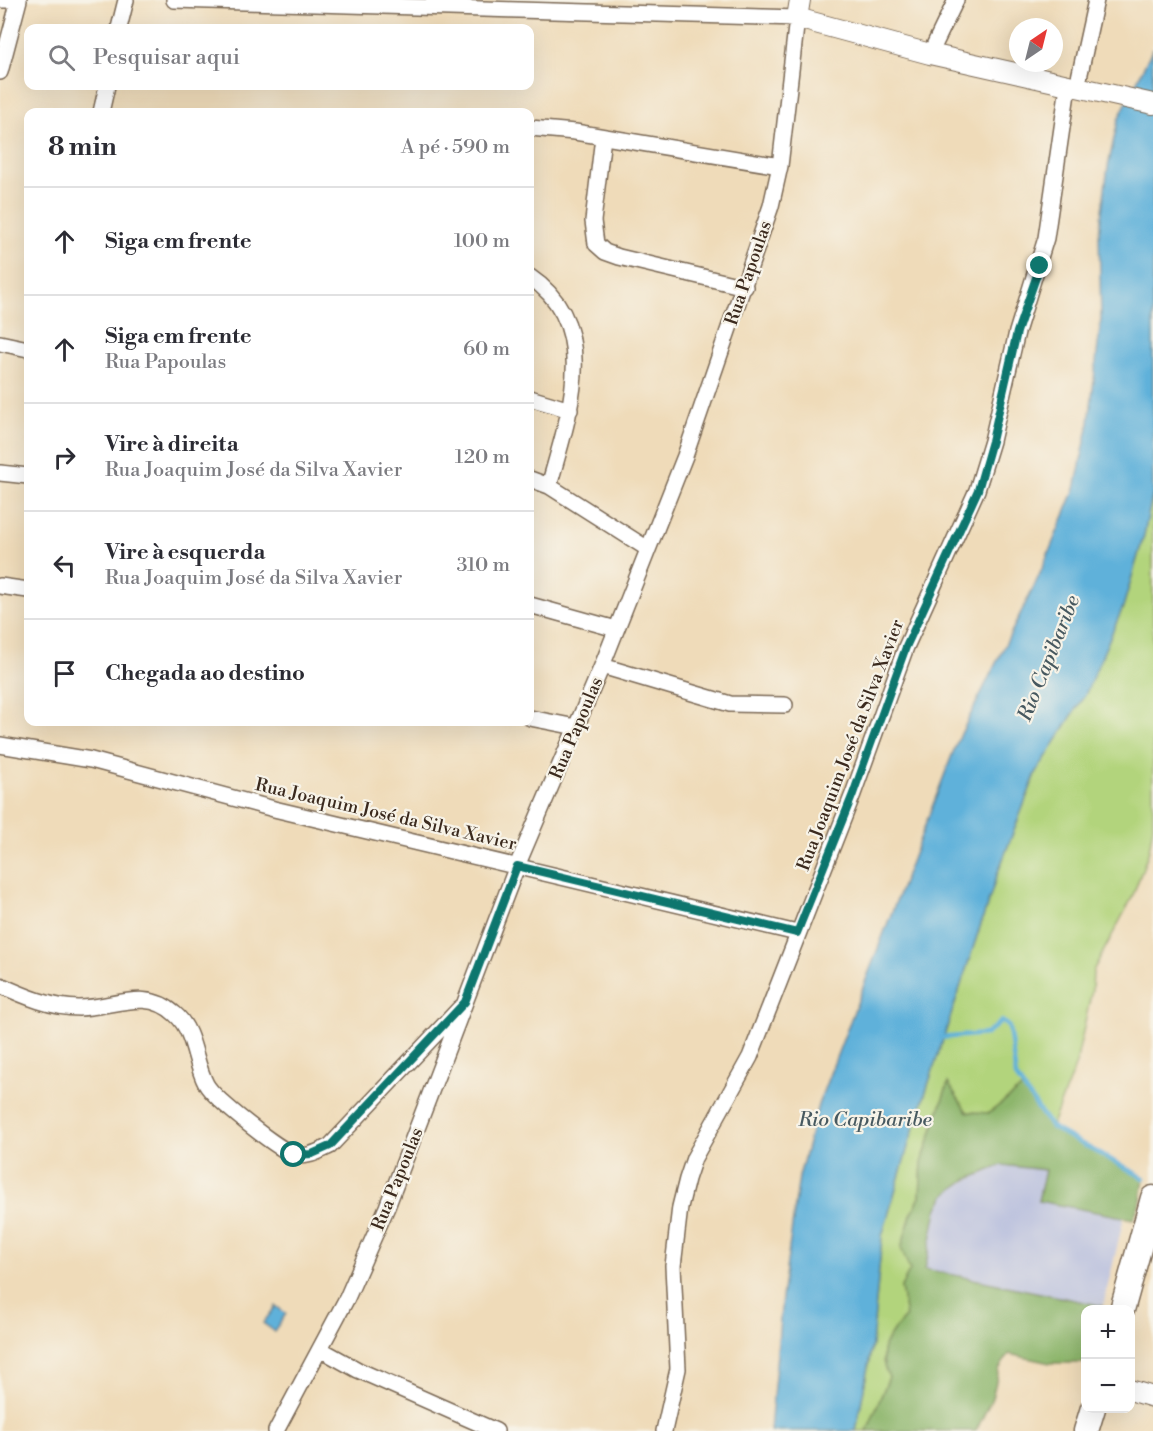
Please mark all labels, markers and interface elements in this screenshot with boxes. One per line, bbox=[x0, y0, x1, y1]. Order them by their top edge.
north arrow bbox=[1009, 18, 1063, 72]
search box bbox=[24, 24, 534, 90]
icon: search bbox=[45, 41, 78, 74]
text: Pesquisar aqui bbox=[93, 44, 240, 71]
text: 8 min bbox=[48, 131, 117, 163]
text: A pé · 590 m bbox=[401, 135, 510, 160]
street label: Rua Papoulas bbox=[720, 218, 777, 328]
icon: ahead bbox=[48, 225, 81, 258]
text: Siga em frente bbox=[105, 228, 252, 255]
text: 100 m bbox=[454, 229, 510, 254]
route end bbox=[1026, 252, 1052, 278]
text: Siga em frente bbox=[105, 323, 252, 350]
icon: ahead bbox=[48, 333, 81, 366]
text: 60 m bbox=[463, 337, 510, 362]
text: Rua Papoulas bbox=[105, 350, 226, 375]
text: Vire à direita bbox=[105, 431, 239, 458]
icon: right bbox=[48, 441, 81, 474]
text: 120 m bbox=[455, 445, 510, 470]
text: Rua Joaquim José da Silva Xavier bbox=[105, 458, 402, 483]
text: Vire à esquerda bbox=[105, 539, 265, 566]
icon: left bbox=[48, 549, 81, 582]
text: 310 m bbox=[457, 553, 510, 578]
text: Rua Joaquim José da Silva Xavier bbox=[105, 566, 402, 591]
water label: Rio Capibaribe bbox=[1012, 591, 1086, 726]
street label: Rua Joaquim José da Silva Xavier bbox=[792, 616, 909, 874]
icon: arrive bbox=[48, 657, 81, 690]
text: Chegada ao destino bbox=[105, 660, 305, 687]
street label: Rua Papoulas bbox=[545, 673, 608, 783]
street label: Rua Joaquim José da Silva Xavier bbox=[253, 773, 519, 856]
water label: Rio Capibaribe bbox=[797, 1108, 932, 1133]
street label: Rua Papoulas bbox=[366, 1124, 429, 1234]
route start bbox=[280, 1141, 306, 1167]
map controls bbox=[1081, 1305, 1135, 1413]
button: + bbox=[1081, 1305, 1135, 1359]
button: − bbox=[1081, 1359, 1135, 1413]

